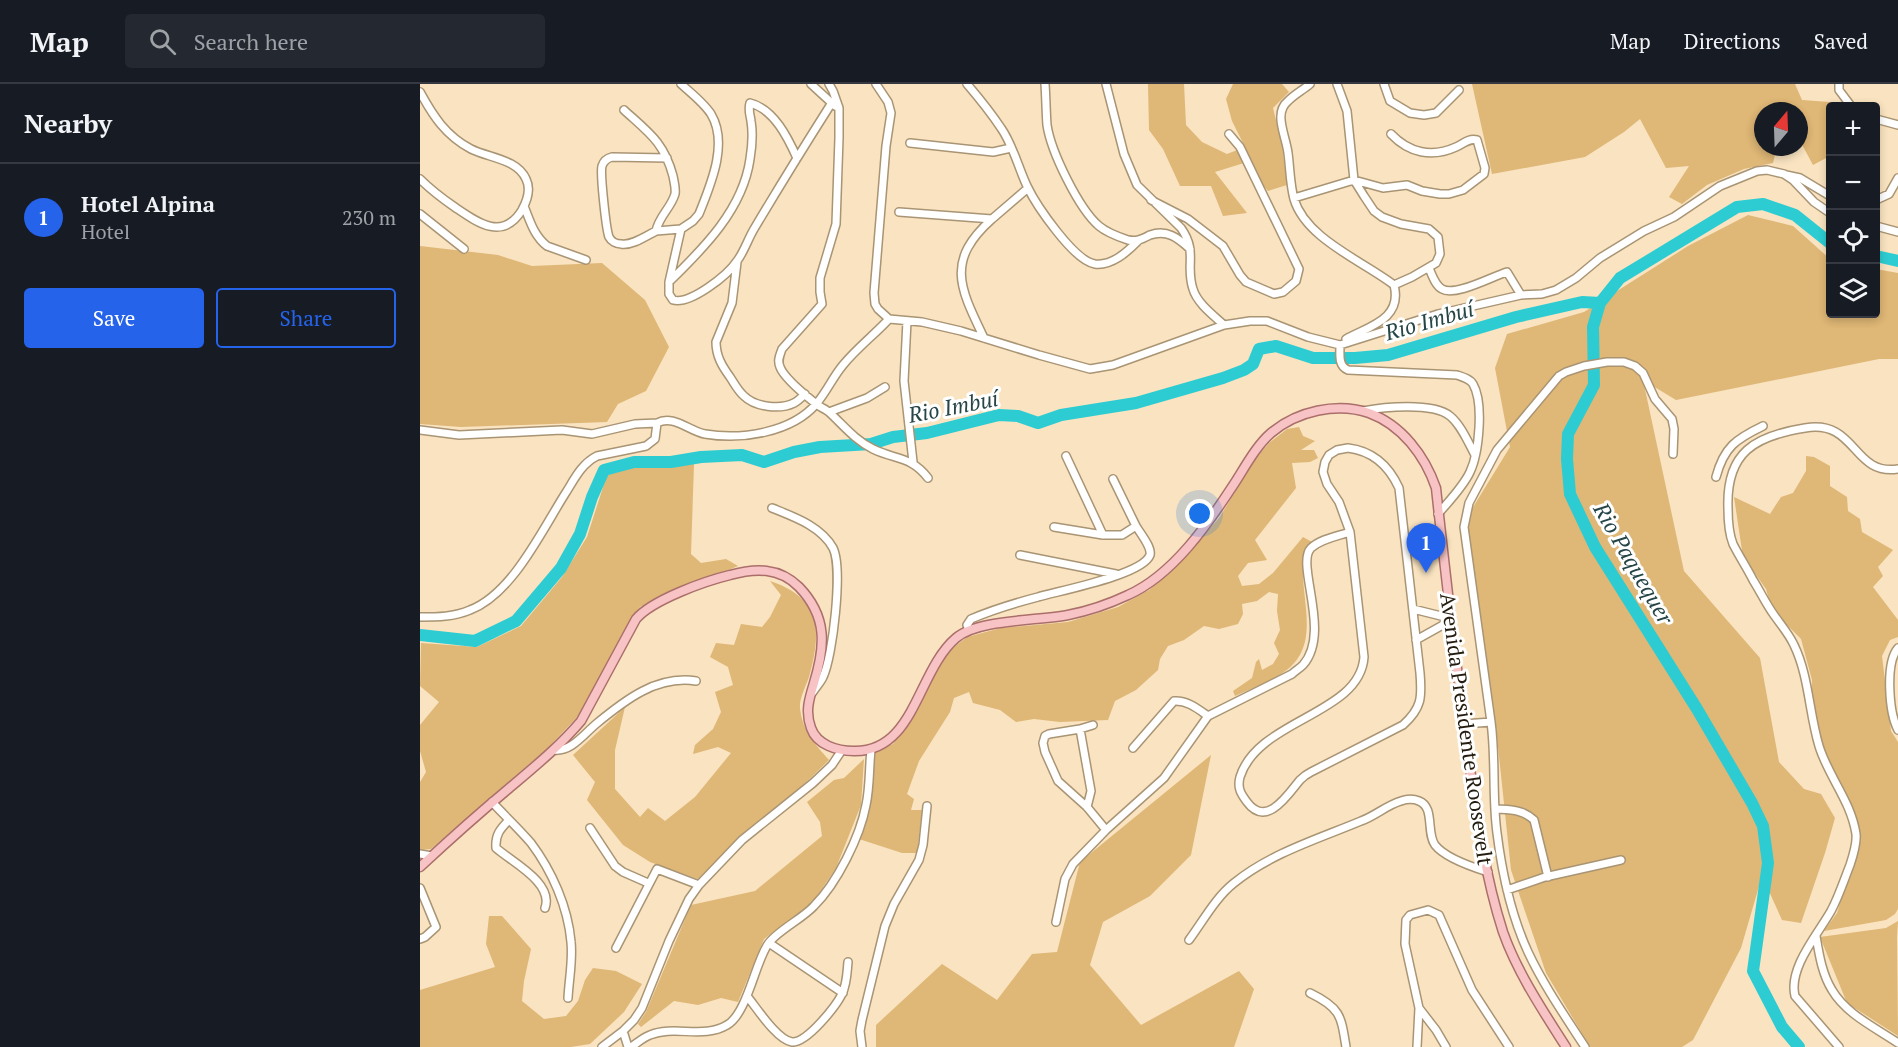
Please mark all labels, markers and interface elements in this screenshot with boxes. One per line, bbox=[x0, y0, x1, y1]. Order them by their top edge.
search box bbox=[125, 14, 545, 68]
text: Map bbox=[30, 23, 89, 60]
icon: search bbox=[146, 25, 179, 58]
text: Search here bbox=[194, 27, 308, 56]
text: Map bbox=[1610, 27, 1651, 55]
text: Directions bbox=[1684, 27, 1781, 55]
text: Saved bbox=[1814, 27, 1868, 55]
north arrow bbox=[1754, 102, 1808, 156]
map controls bbox=[1826, 102, 1880, 318]
button: + bbox=[1826, 102, 1880, 156]
text: Nearby bbox=[24, 106, 112, 140]
button: − bbox=[1826, 156, 1880, 210]
text: Hotel Alpina bbox=[81, 189, 215, 218]
text: 1 bbox=[38, 204, 49, 231]
text: 230 m bbox=[342, 204, 396, 231]
button: locate bbox=[1826, 210, 1880, 264]
text: Hotel bbox=[81, 218, 130, 245]
button: layers bbox=[1826, 264, 1880, 318]
button: Save bbox=[24, 288, 204, 348]
button: Share bbox=[216, 288, 396, 348]
water label: Rio Imbuí bbox=[1380, 293, 1480, 347]
water label: Rio Imbuí bbox=[905, 383, 1003, 429]
water label: Rio Paquequer bbox=[1587, 496, 1681, 630]
your location bbox=[1185, 499, 1214, 528]
pin: 1 bbox=[1406, 524, 1446, 573]
street label: Avenida Presidente Roosevelt bbox=[1434, 591, 1500, 867]

